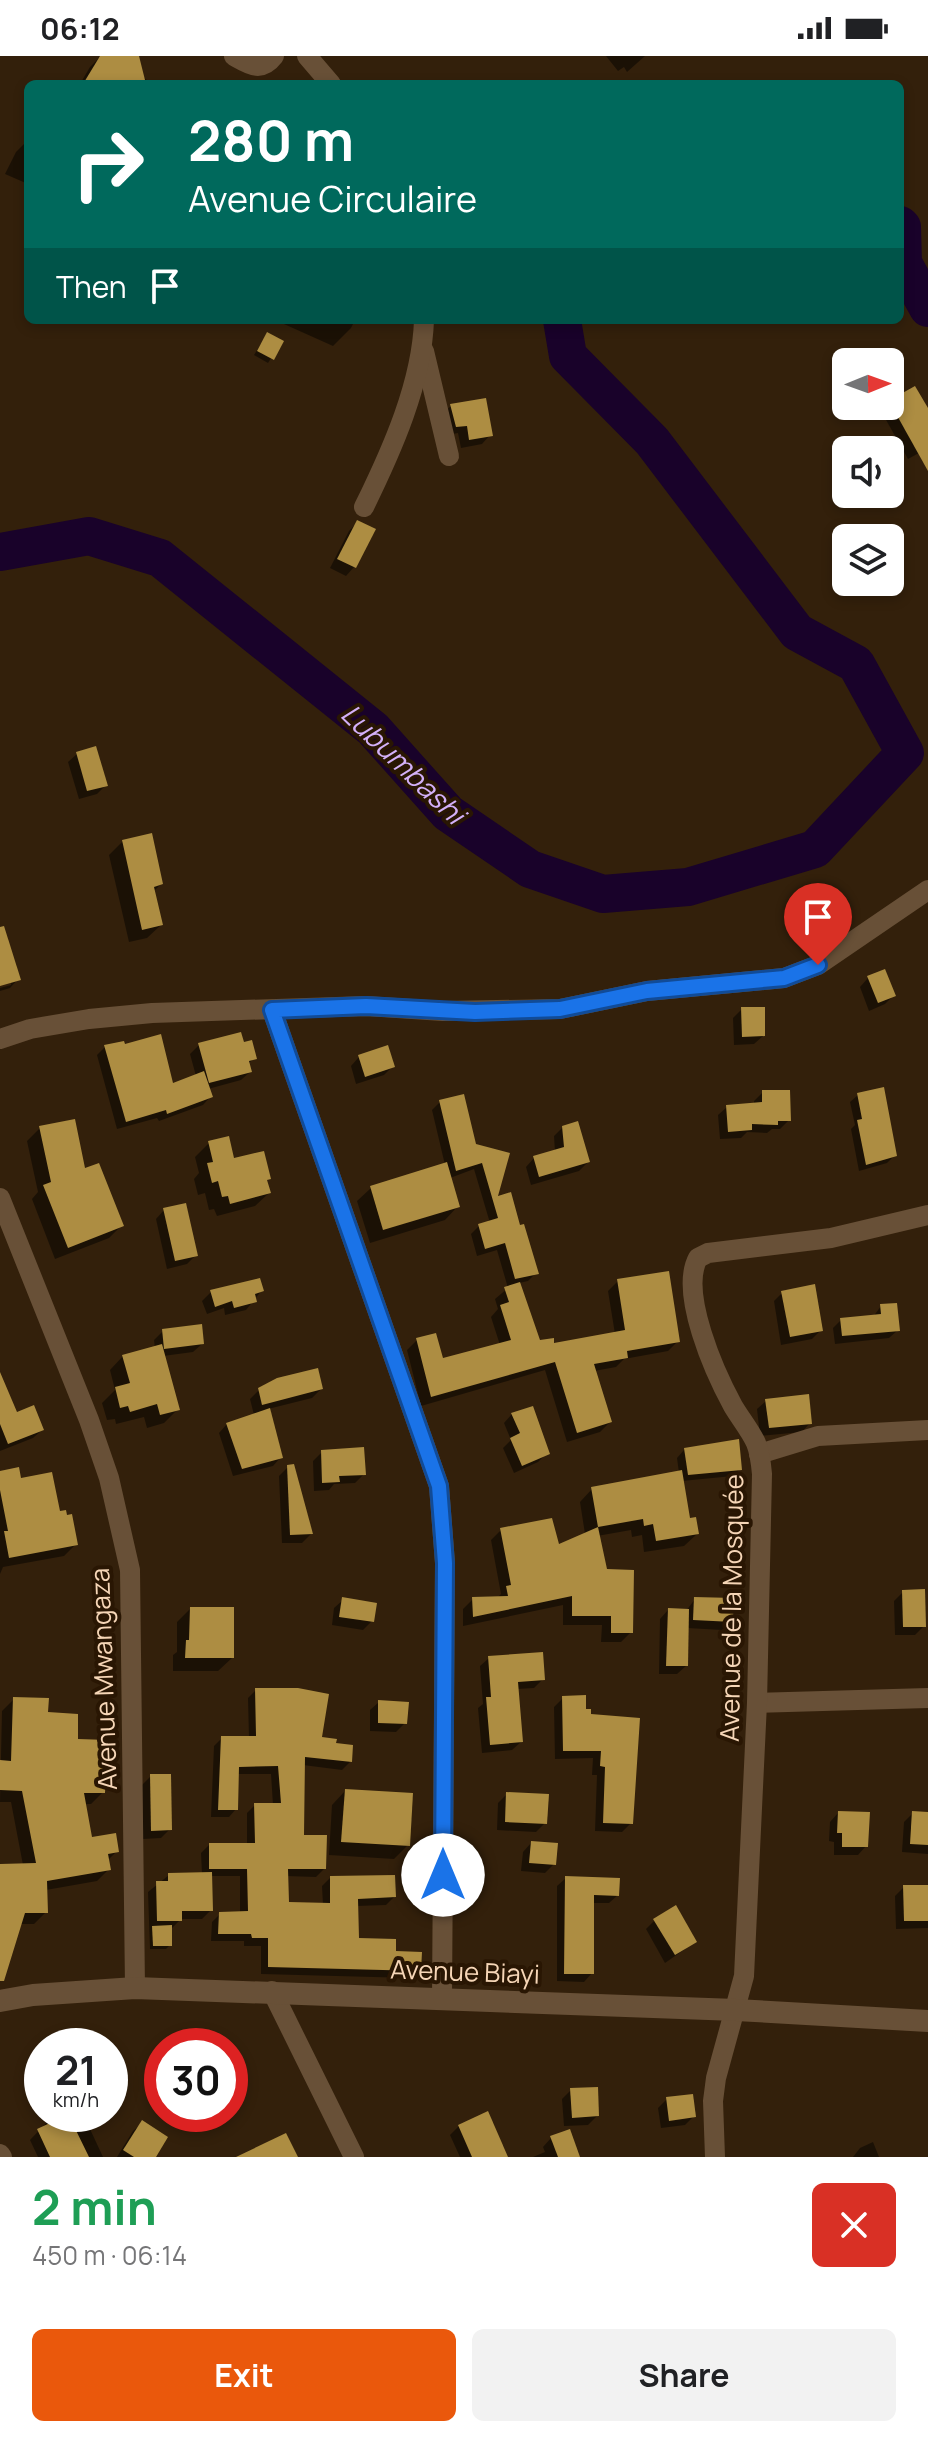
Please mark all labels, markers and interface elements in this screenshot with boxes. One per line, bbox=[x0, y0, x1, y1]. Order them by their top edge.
text: 06:12 bbox=[40, 8, 120, 49]
text: 280 m bbox=[188, 101, 354, 178]
icon: right bbox=[56, 112, 160, 216]
text: Avenue Circulaire bbox=[188, 174, 477, 223]
icon: arrive bbox=[143, 264, 187, 308]
text: Then bbox=[56, 266, 127, 307]
north arrow bbox=[832, 348, 904, 420]
map controls bbox=[832, 348, 904, 596]
button: sound bbox=[832, 436, 904, 508]
button: layers bbox=[832, 524, 904, 596]
water label: Lubumbashi bbox=[334, 695, 476, 834]
pin bbox=[784, 883, 852, 965]
icon: arrive bbox=[796, 895, 840, 939]
street label: Avenue de la Mosquée bbox=[711, 1474, 751, 1742]
street label: Avenue Mwangaza bbox=[81, 1567, 125, 1791]
position arrow bbox=[401, 1833, 485, 1917]
street label: Avenue Biayi bbox=[390, 1950, 540, 1992]
speed limit sign: 30 bbox=[144, 2028, 248, 2132]
text: 21 bbox=[55, 2042, 97, 2097]
text: km/h bbox=[53, 2086, 99, 2113]
text: 2 min bbox=[32, 2174, 157, 2239]
button: close bbox=[812, 2183, 896, 2267]
text: 450 m · 06:14 bbox=[32, 2237, 187, 2273]
button: Exit bbox=[32, 2329, 456, 2421]
button: Share bbox=[472, 2329, 896, 2421]

